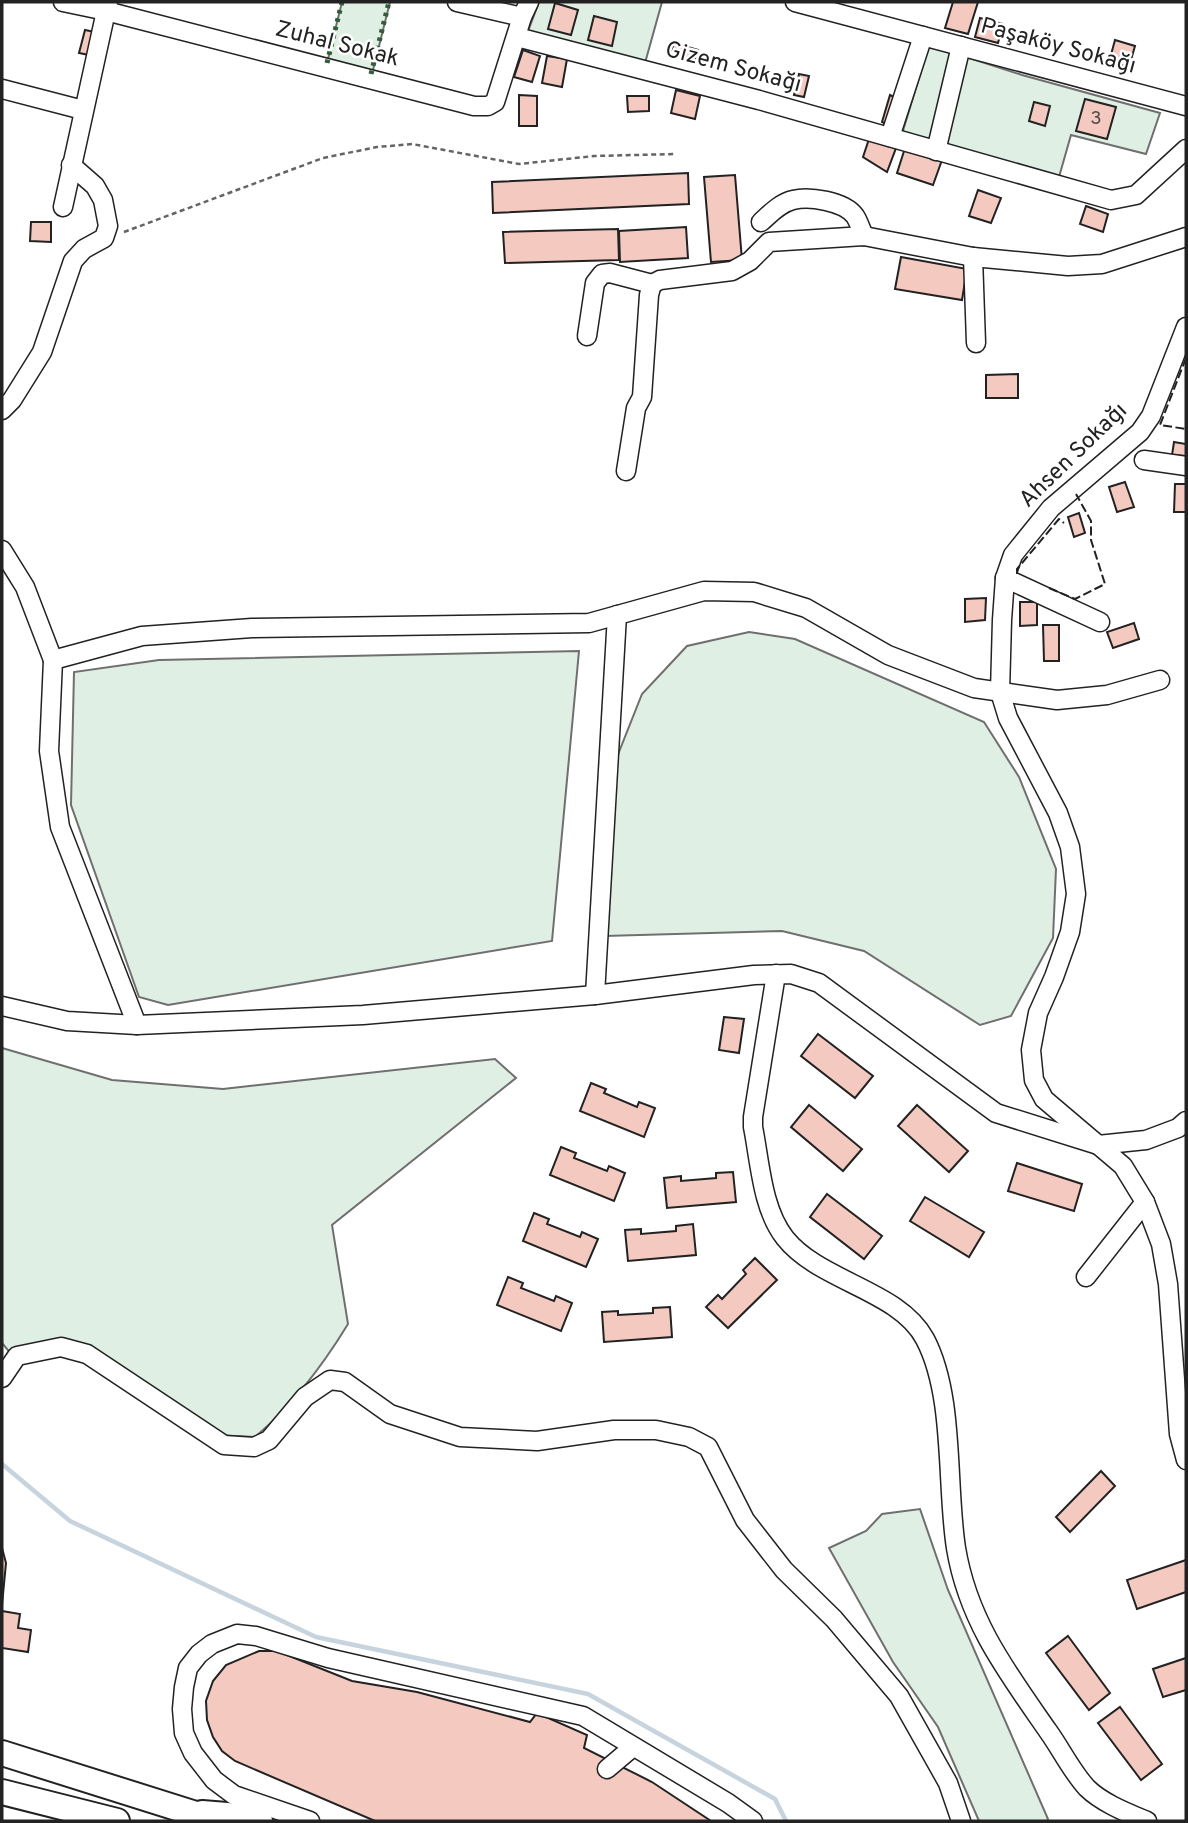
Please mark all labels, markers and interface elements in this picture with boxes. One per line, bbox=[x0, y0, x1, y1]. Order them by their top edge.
street label: Paşaköy Sokağı bbox=[977, 12, 1139, 82]
street label: Zuhal Sokak bbox=[272, 16, 402, 74]
street label: Gizem Sokağı bbox=[662, 36, 804, 100]
house number: 3 bbox=[1090, 107, 1102, 131]
street label: Ahsen Sokağı bbox=[1014, 397, 1134, 515]

